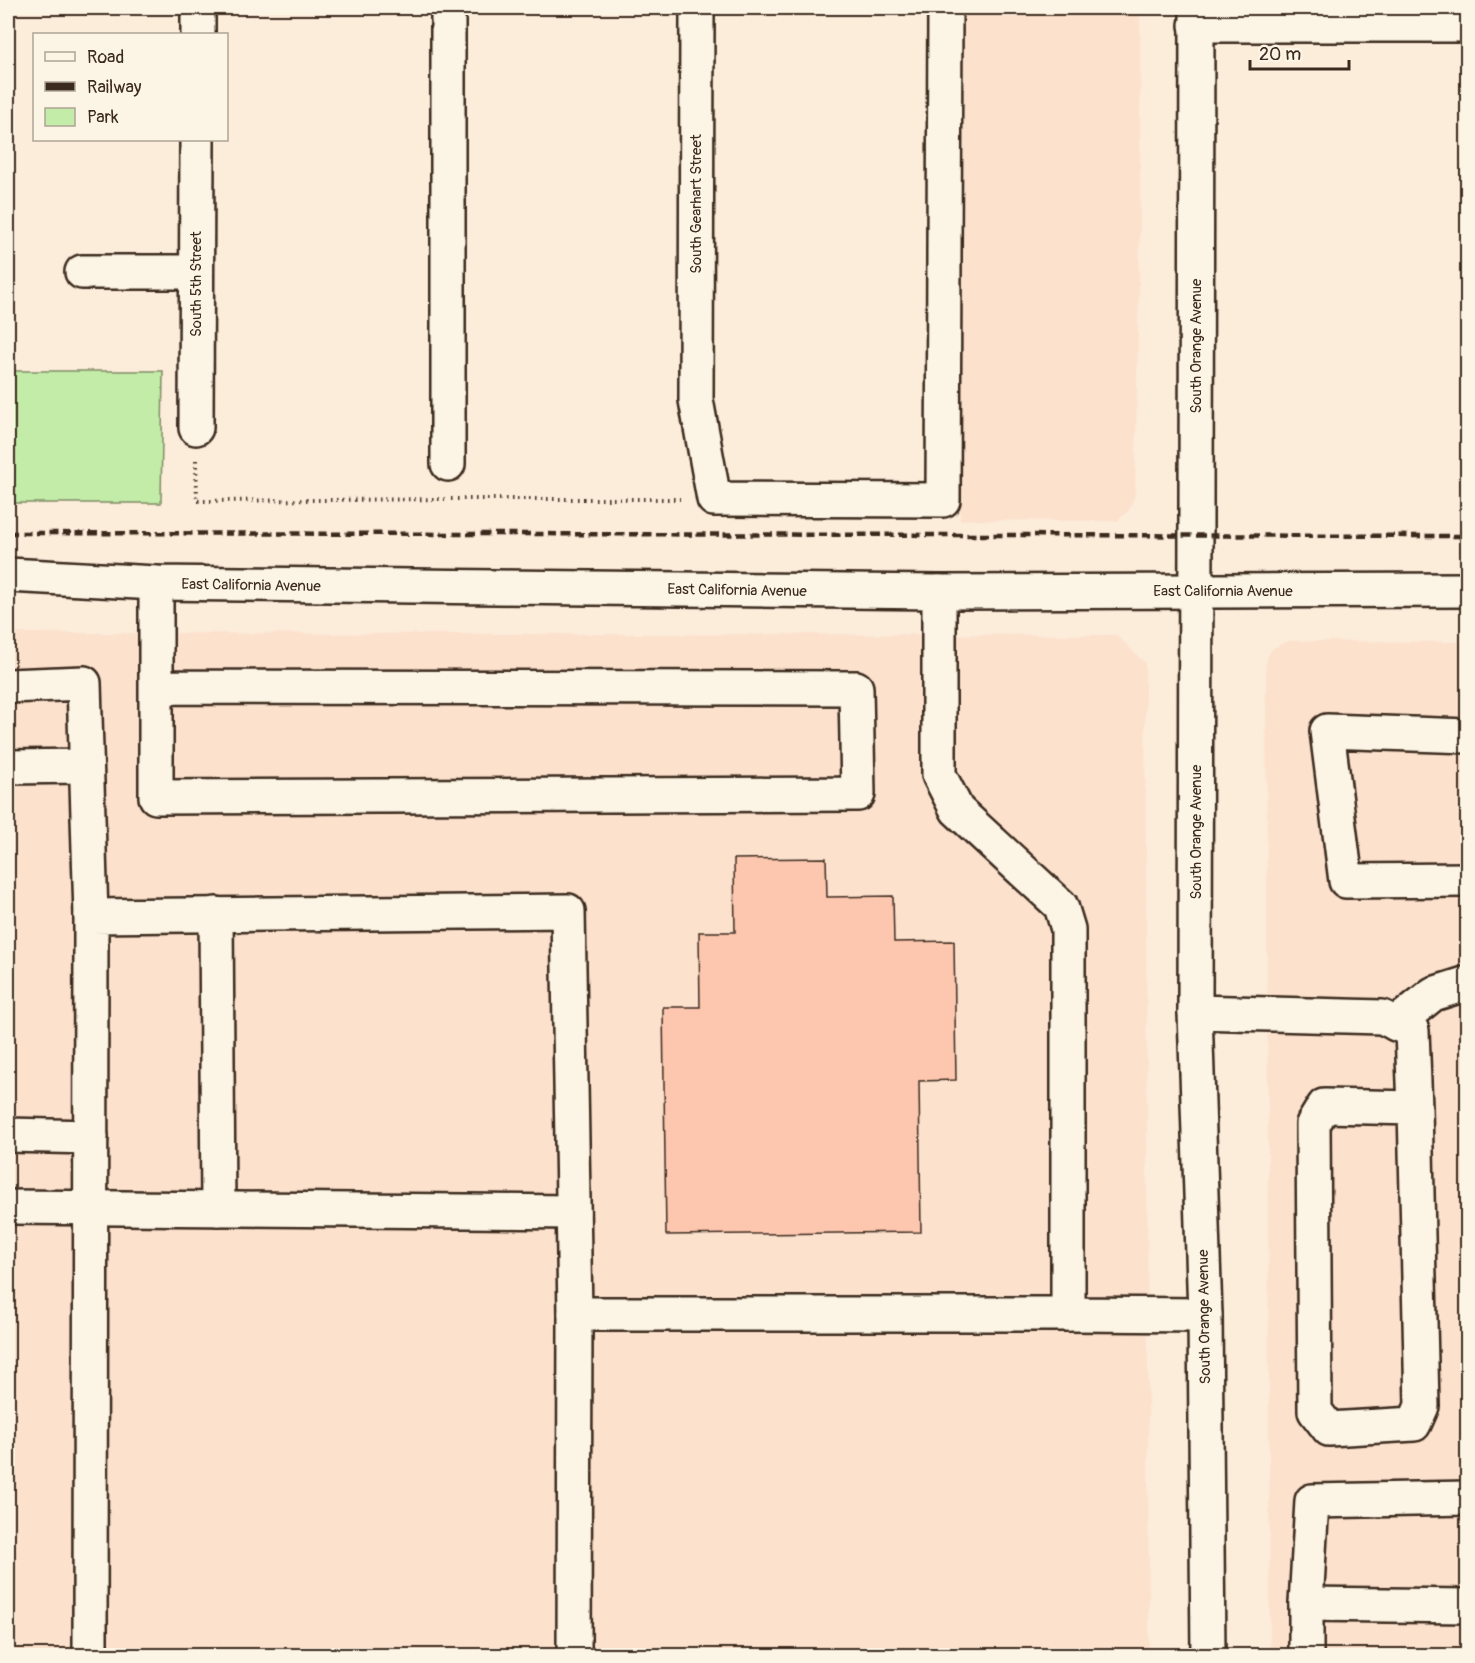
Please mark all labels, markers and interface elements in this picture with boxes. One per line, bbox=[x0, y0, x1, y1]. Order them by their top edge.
legend bbox=[33, 33, 228, 141]
scale bar bbox=[1250, 33, 1349, 71]
text: 20 m bbox=[1259, 43, 1301, 66]
text: Road bbox=[87, 46, 124, 69]
text: Railway bbox=[87, 76, 142, 99]
text: Park bbox=[87, 106, 119, 129]
street label: South Gearhart Street bbox=[687, 133, 706, 274]
street label: South 5th Street bbox=[187, 230, 206, 337]
street label: South Orange Avenue bbox=[1187, 278, 1206, 413]
street label: East California Avenue bbox=[181, 575, 321, 596]
street label: East California Avenue bbox=[667, 580, 807, 601]
street label: East California Avenue bbox=[1153, 582, 1293, 601]
street label: South Orange Avenue bbox=[1187, 764, 1206, 899]
street label: South Orange Avenue bbox=[1194, 1249, 1215, 1385]

